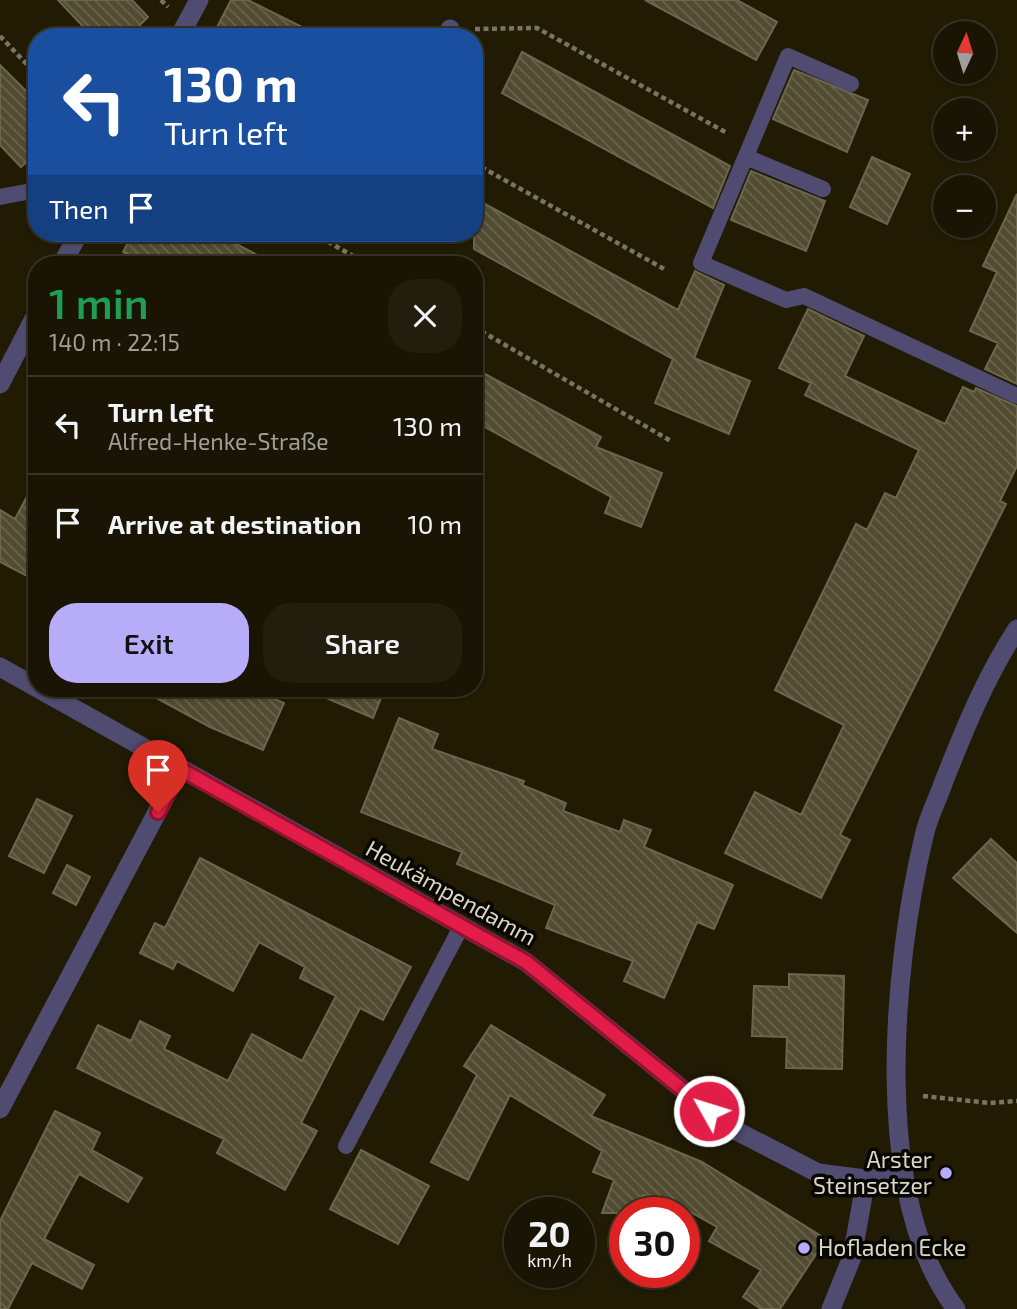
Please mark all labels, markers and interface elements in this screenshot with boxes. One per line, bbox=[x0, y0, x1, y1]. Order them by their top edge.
north arrow bbox=[933, 21, 996, 84]
map controls bbox=[933, 21, 996, 238]
text: 130 m bbox=[164, 53, 298, 112]
icon: left bbox=[49, 56, 140, 147]
button: + bbox=[933, 98, 996, 161]
text: Turn left bbox=[164, 113, 288, 151]
button: − bbox=[933, 175, 996, 238]
icon: arrive bbox=[122, 189, 160, 227]
text: Then bbox=[49, 193, 108, 224]
text: 1 min bbox=[49, 277, 149, 327]
button: close bbox=[388, 279, 462, 353]
text: 140 m · 22:15 bbox=[49, 328, 180, 356]
text: Turn left bbox=[108, 396, 214, 427]
icon: left bbox=[49, 406, 87, 444]
text: 130 m bbox=[393, 410, 462, 441]
text: Alfred-Henke-Straße bbox=[108, 427, 329, 455]
icon: arrive bbox=[49, 504, 87, 542]
text: Arrive at destination bbox=[108, 508, 361, 539]
text: 10 m bbox=[407, 508, 462, 539]
button: Exit bbox=[49, 603, 249, 683]
button: Share bbox=[263, 603, 462, 683]
pin bbox=[128, 740, 188, 812]
icon: arrive bbox=[139, 751, 177, 789]
street label: Heukämpendamm bbox=[361, 834, 542, 951]
position arrow bbox=[672, 1074, 746, 1148]
place label: Arster Steinsetzer bbox=[813, 1145, 932, 1199]
marker: Arster Steinsetzer bbox=[938, 1165, 954, 1181]
speed limit sign: 30 bbox=[609, 1197, 700, 1288]
text: 20 bbox=[528, 1212, 571, 1254]
place label: Hofladen Ecke bbox=[818, 1233, 966, 1261]
marker: Hofladen Ecke bbox=[796, 1240, 812, 1256]
text: km/h bbox=[527, 1249, 572, 1271]

